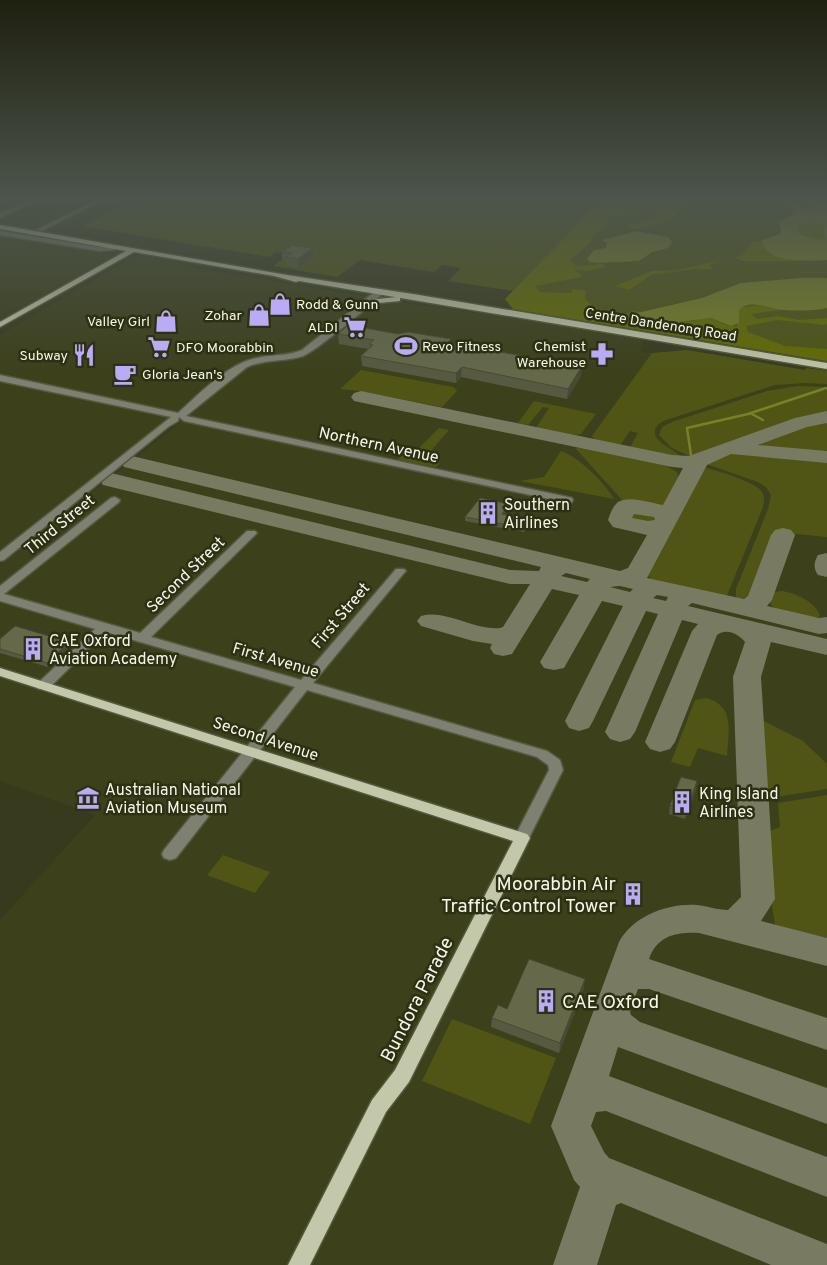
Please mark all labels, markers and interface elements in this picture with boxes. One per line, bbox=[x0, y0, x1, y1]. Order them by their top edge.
shop icon: Rodd & Gunn bbox=[267, 291, 293, 317]
place label: Rodd & Gunn bbox=[296, 297, 378, 314]
shop icon: Zohar bbox=[246, 302, 272, 328]
street label: Centre Dandenong Road bbox=[584, 305, 738, 346]
shop icon: Valley Girl bbox=[153, 308, 179, 334]
place label: Zohar bbox=[204, 308, 243, 325]
place label: Valley Girl bbox=[87, 314, 150, 331]
supermarket icon: ALDI bbox=[342, 314, 368, 340]
place label: ALDI bbox=[308, 320, 338, 337]
sports icon: Revo Fitness bbox=[393, 333, 419, 359]
supermarket icon: DFO Moorabbin bbox=[146, 334, 172, 360]
place label: Revo Fitness bbox=[422, 339, 501, 356]
place label: Chemist Warehouse bbox=[517, 339, 586, 372]
place label: DFO Moorabbin bbox=[176, 340, 274, 357]
pharmacy icon: Chemist Warehouse bbox=[589, 341, 615, 367]
restaurant icon: Subway bbox=[71, 342, 97, 368]
place label: Subway bbox=[19, 348, 68, 365]
cafe icon: Gloria Jean's bbox=[112, 361, 138, 387]
place label: Gloria Jean's bbox=[142, 367, 223, 384]
street label: Northern Avenue bbox=[317, 423, 440, 468]
street label: Third Street bbox=[21, 491, 100, 560]
place label: Southern Airlines bbox=[504, 496, 570, 534]
building icon: Southern Airlines bbox=[475, 500, 501, 526]
street label: Second Street bbox=[143, 533, 230, 618]
street label: First Street bbox=[308, 579, 375, 653]
place label: CAE Oxford Aviation Academy bbox=[49, 632, 177, 670]
building icon: CAE Oxford Aviation Academy bbox=[20, 636, 46, 662]
street label: First Avenue bbox=[230, 639, 321, 683]
street label: Second Avenue bbox=[210, 713, 321, 766]
place label: Australian National Aviation Museum bbox=[105, 781, 241, 819]
museum icon: Australian National Aviation Museum bbox=[75, 785, 101, 811]
place label: King Island Airlines bbox=[699, 785, 778, 823]
building icon: King Island Airlines bbox=[669, 789, 695, 815]
place label: Moorabbin Air Traffic Control Tower bbox=[441, 873, 617, 919]
building icon: Moorabbin Air Traffic Control Tower bbox=[620, 881, 646, 907]
street label: Bundora Parade bbox=[376, 933, 460, 1066]
building icon: CAE Oxford bbox=[533, 988, 559, 1014]
place label: CAE Oxford bbox=[562, 991, 659, 1015]

